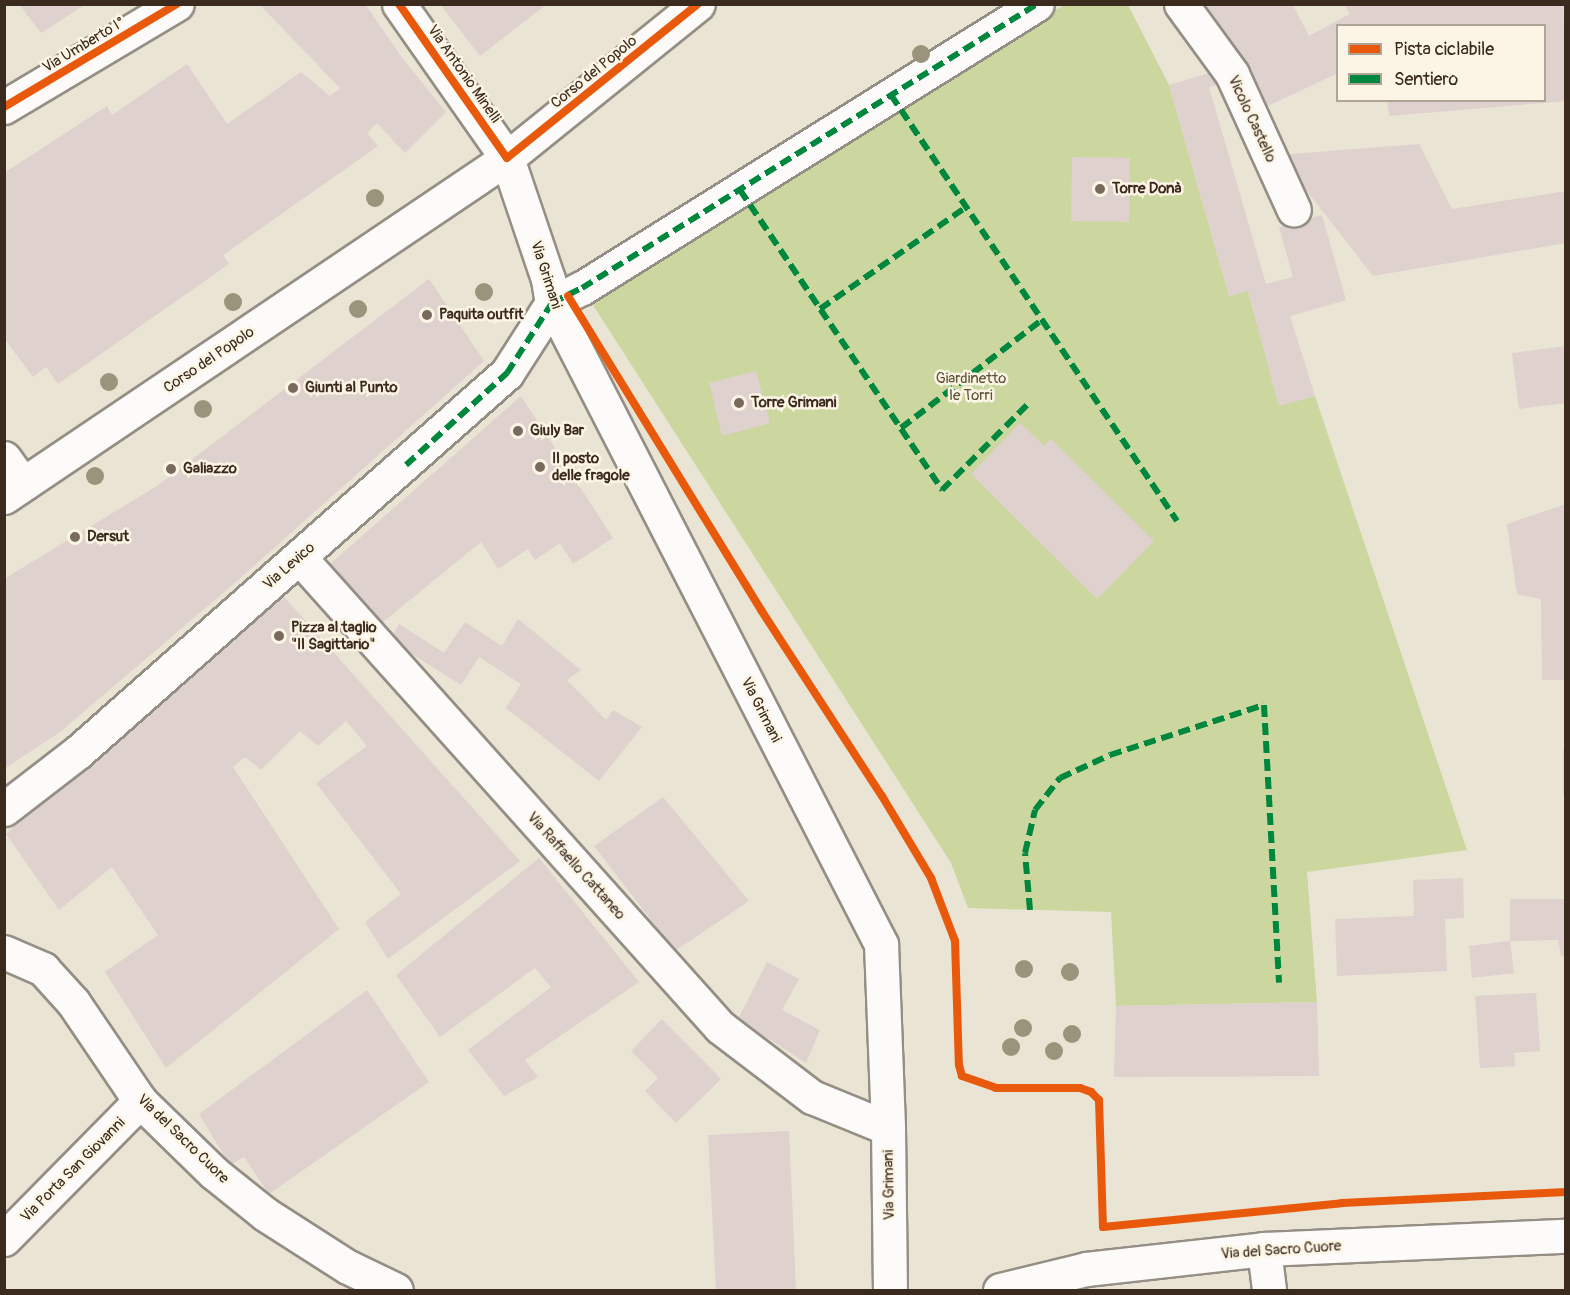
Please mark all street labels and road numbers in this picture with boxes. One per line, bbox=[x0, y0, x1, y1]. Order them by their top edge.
street label: Via Umberto I° bbox=[39, 13, 129, 77]
street label: Via Antonio Minelli bbox=[424, 22, 504, 126]
street label: Corso del Popolo bbox=[547, 32, 641, 112]
street label: Vicolo Castello bbox=[1224, 73, 1280, 165]
street label: Via Grimani bbox=[527, 239, 565, 311]
street label: Corso del Popolo bbox=[160, 323, 258, 397]
street label: Via Levico bbox=[259, 539, 319, 593]
street label: Via Grimani bbox=[737, 675, 785, 745]
street label: Via Raffaello Cattaneo bbox=[523, 809, 629, 923]
street label: Via del Sacro Cuore bbox=[133, 1091, 233, 1187]
street label: Via Porta San Giovanni bbox=[17, 1114, 129, 1226]
street label: Via Grimani bbox=[879, 1150, 899, 1220]
street label: Via del Sacro Cuore bbox=[1220, 1237, 1342, 1263]

